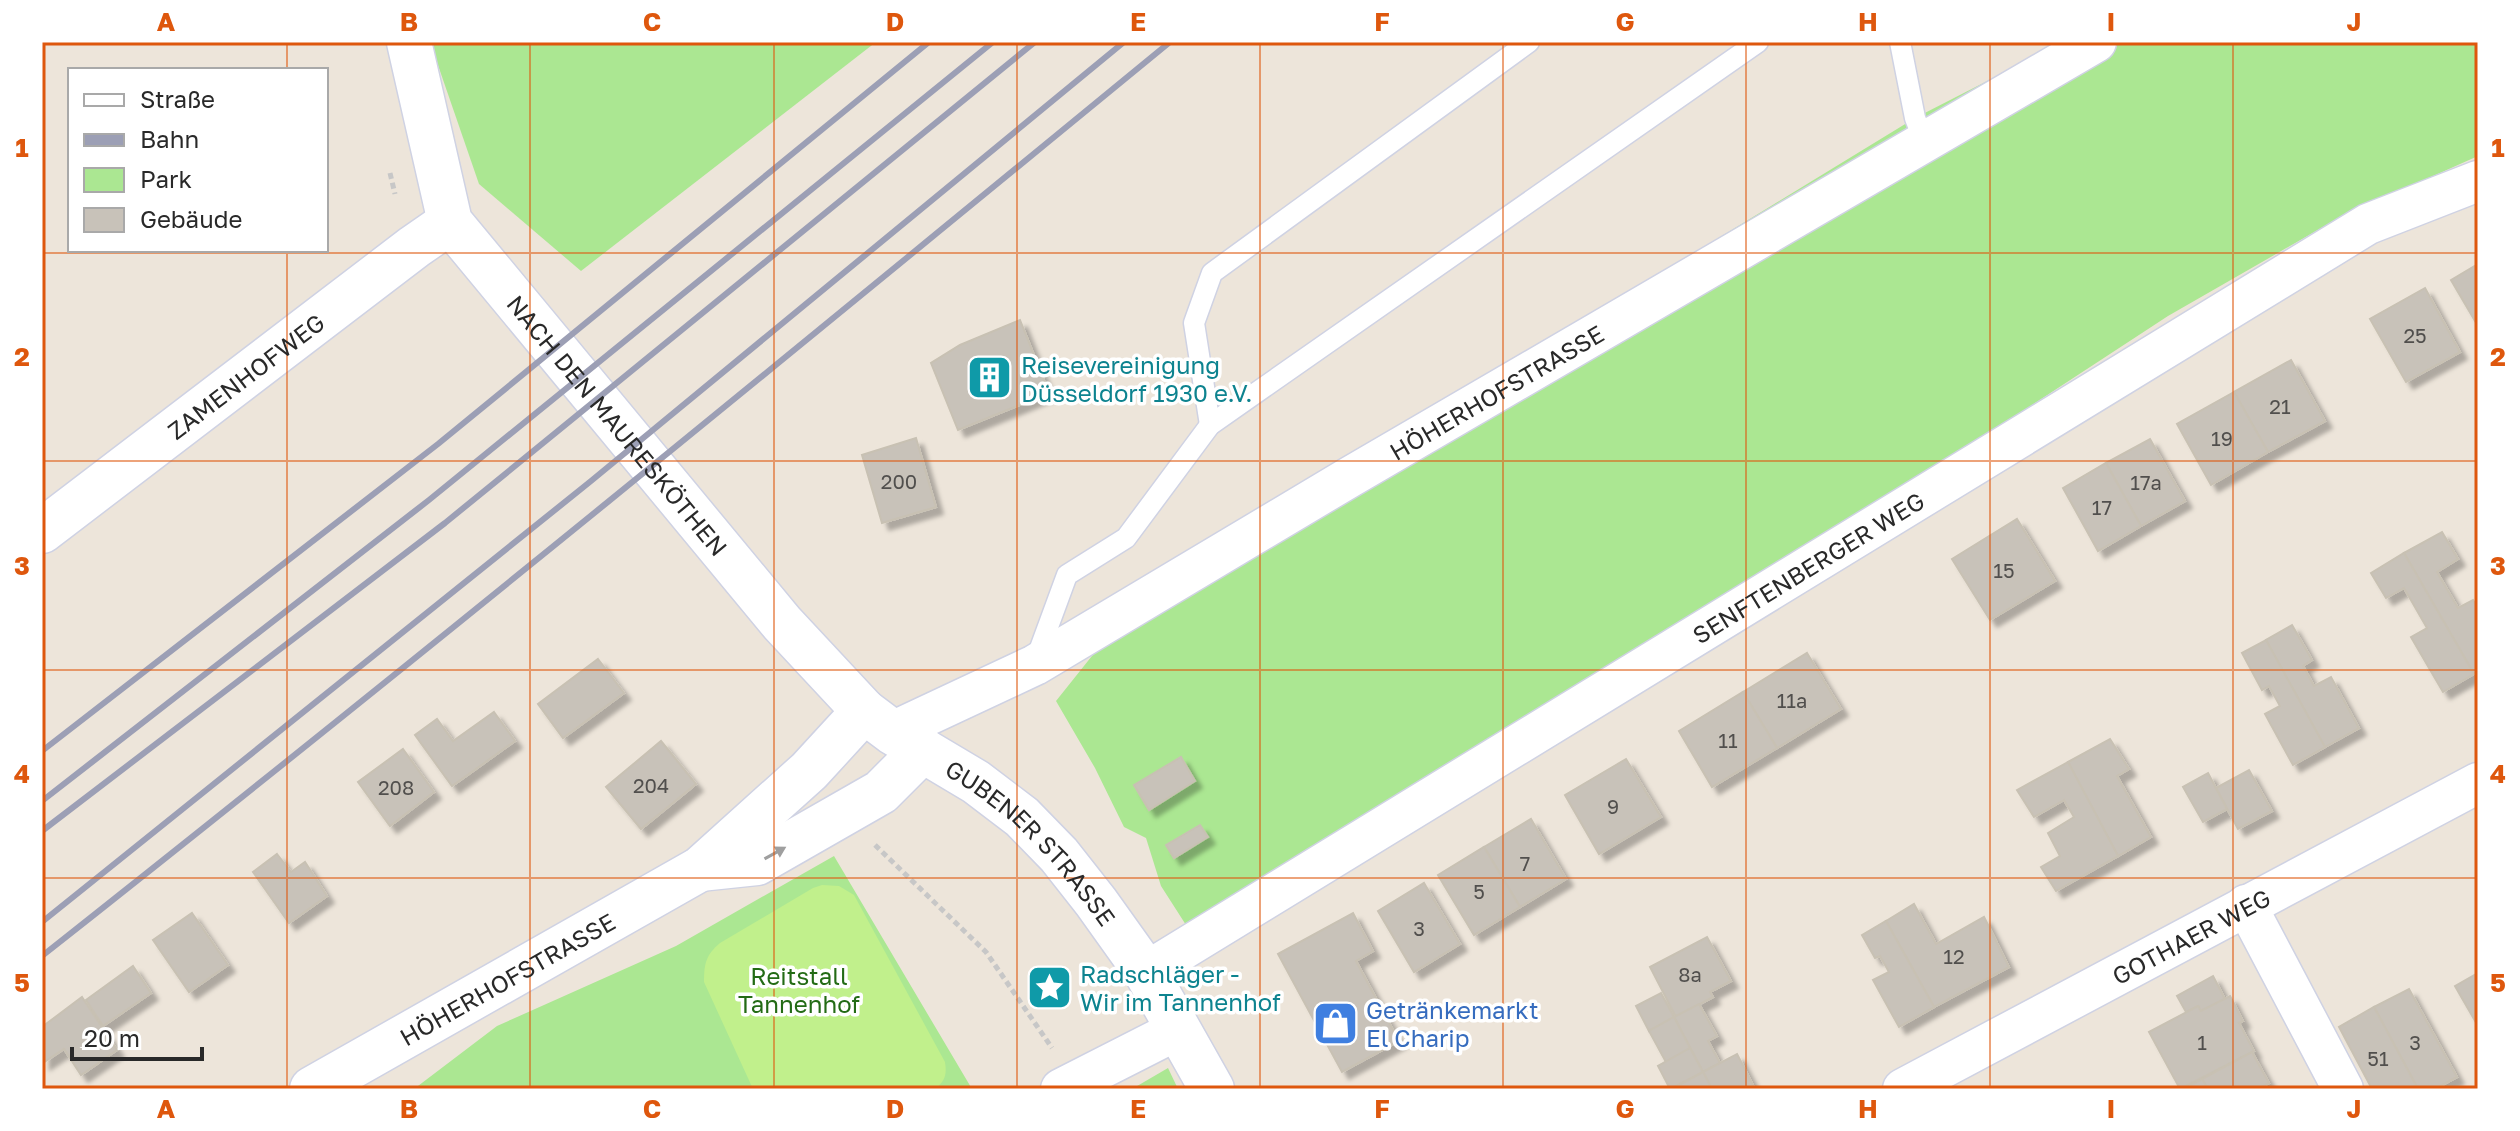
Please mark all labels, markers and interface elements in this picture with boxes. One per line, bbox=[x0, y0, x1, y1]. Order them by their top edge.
text: A bbox=[157, 6, 176, 37]
text: B bbox=[400, 6, 418, 37]
text: C bbox=[643, 6, 661, 37]
text: D bbox=[886, 6, 904, 37]
text: E bbox=[1130, 6, 1146, 37]
text: F bbox=[1374, 6, 1390, 37]
text: G bbox=[1615, 6, 1635, 37]
text: H bbox=[1858, 6, 1878, 37]
text: I bbox=[2107, 6, 2115, 37]
text: J bbox=[2347, 6, 2361, 37]
legend bbox=[68, 68, 328, 252]
text: Straße bbox=[140, 84, 215, 113]
text: Bahn bbox=[140, 124, 199, 153]
text: 1 bbox=[15, 132, 29, 163]
text: 1 bbox=[2491, 132, 2505, 163]
text: Park bbox=[140, 164, 192, 193]
text: Gebäude bbox=[140, 204, 242, 233]
street label: NACH DEN MAURESKÖTHEN bbox=[502, 289, 734, 561]
street label: ZAMENHOFWEG bbox=[161, 307, 330, 445]
street label: HÖHERHOFSTRASSE bbox=[1384, 318, 1608, 465]
house number: 25 bbox=[2403, 323, 2427, 347]
text: 2 bbox=[14, 341, 30, 372]
text: 2 bbox=[2490, 341, 2506, 372]
place label: Reisevereinigung Düsseldorf 1930 e.V. bbox=[1021, 350, 1252, 407]
building icon: Reisevereinigung Düsseldorf 1930 e.V. bbox=[966, 354, 1014, 402]
house number: 21 bbox=[2269, 394, 2291, 418]
house number: 19 bbox=[2211, 426, 2233, 450]
house number: 200 bbox=[881, 469, 917, 493]
house number: 17a bbox=[2130, 470, 2162, 494]
street label: SENFTENBERGER WEG bbox=[1687, 485, 1929, 649]
house number: 17 bbox=[2092, 495, 2112, 519]
text: 3 bbox=[14, 550, 30, 581]
text: 3 bbox=[2490, 550, 2506, 581]
house number: 15 bbox=[1993, 558, 2015, 582]
house number: 11a bbox=[1777, 688, 1807, 712]
house number: 11 bbox=[1718, 728, 1738, 752]
street label: GUBENER STRASSE bbox=[941, 753, 1122, 931]
text: 4 bbox=[14, 758, 30, 789]
text: 4 bbox=[2490, 758, 2506, 789]
house number: 204 bbox=[633, 773, 669, 797]
house number: 208 bbox=[378, 775, 414, 799]
house number: 9 bbox=[1607, 794, 1619, 818]
one-way arrow bbox=[764, 846, 787, 860]
house number: 7 bbox=[1520, 851, 1530, 875]
house number: 5 bbox=[1473, 879, 1485, 903]
street label: GOTHAER WEG bbox=[2107, 882, 2275, 990]
street label: HÖHERHOFSTRASSE bbox=[394, 906, 620, 1051]
house number: 3 bbox=[1413, 916, 1425, 940]
house number: 12 bbox=[1943, 944, 1965, 968]
place label: Radschläger - Wir im Tannenhof bbox=[1080, 959, 1281, 1016]
park label: Reitstall Tannenhof bbox=[738, 961, 860, 1018]
house number: 8a bbox=[1678, 962, 1702, 986]
place icon: Radschläger - Wir im Tannenhof bbox=[1025, 963, 1073, 1011]
text: 5 bbox=[14, 967, 30, 998]
text: 5 bbox=[2490, 967, 2506, 998]
place label: Getränkemarkt El Charip bbox=[1366, 995, 1539, 1052]
shop icon: Getränkemarkt El Charip bbox=[1311, 999, 1359, 1047]
scale bar bbox=[72, 1011, 202, 1061]
text: 20 m bbox=[84, 1023, 140, 1052]
house number: 1 bbox=[2197, 1030, 2207, 1054]
house number: 3 bbox=[2409, 1030, 2421, 1054]
house number: 51 bbox=[2367, 1046, 2389, 1070]
text: A bbox=[157, 1093, 176, 1124]
text: B bbox=[400, 1093, 418, 1124]
text: C bbox=[643, 1093, 661, 1124]
text: D bbox=[886, 1093, 904, 1124]
text: E bbox=[1130, 1093, 1146, 1124]
text: F bbox=[1374, 1093, 1390, 1124]
text: G bbox=[1615, 1093, 1635, 1124]
text: H bbox=[1858, 1093, 1878, 1124]
text: I bbox=[2107, 1093, 2115, 1124]
text: J bbox=[2347, 1093, 2361, 1124]

